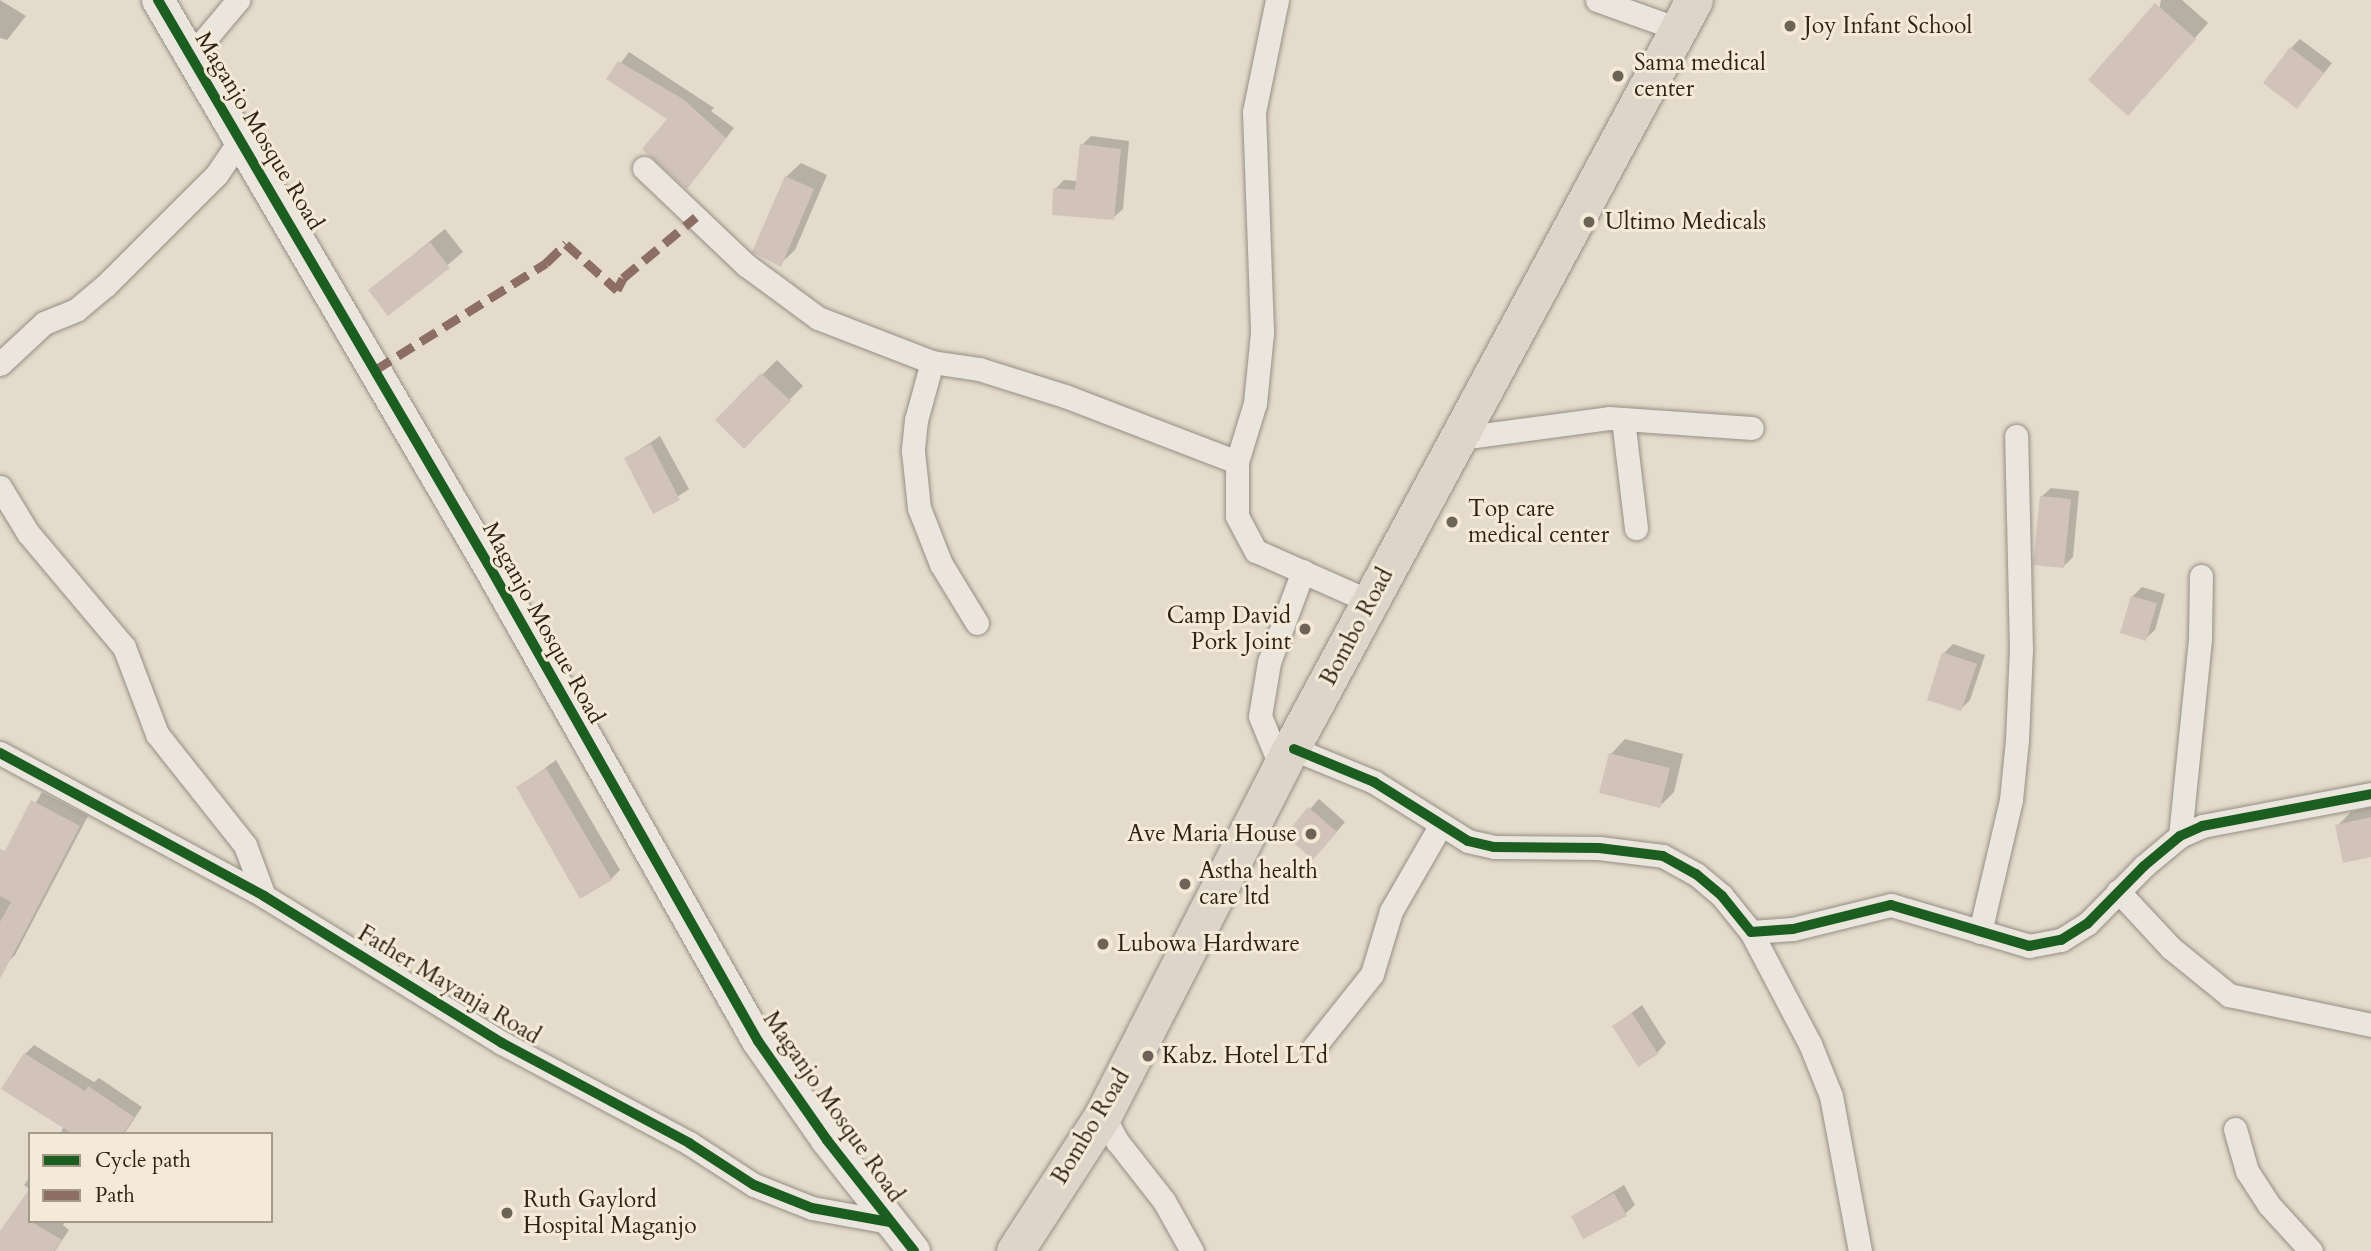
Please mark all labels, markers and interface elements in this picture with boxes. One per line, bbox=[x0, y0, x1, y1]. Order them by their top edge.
place label: Joy Infant School bbox=[1804, 12, 1972, 40]
marker: Joy Infant School bbox=[1782, 18, 1798, 34]
street label: Maganjo Mosque Road bbox=[189, 27, 329, 235]
place label: Sama medical center bbox=[1634, 49, 1766, 103]
marker: Sama medical center bbox=[1608, 66, 1628, 86]
place label: Ultimo Medicals bbox=[1605, 208, 1766, 236]
marker: Ultimo Medicals bbox=[1579, 212, 1599, 232]
place label: Top care medical center bbox=[1468, 495, 1609, 549]
marker: Top care medical center bbox=[1442, 512, 1462, 532]
street label: Maganjo Mosque Road bbox=[476, 517, 610, 729]
street label: Bombo Road bbox=[1315, 564, 1399, 690]
place label: Camp David Pork Joint bbox=[1167, 602, 1291, 656]
marker: Camp David Pork Joint bbox=[1297, 621, 1313, 637]
place label: Ave Maria House bbox=[1127, 820, 1297, 848]
marker: Ave Maria House bbox=[1303, 826, 1319, 842]
place label: Astha health care ltd bbox=[1199, 857, 1318, 911]
marker: Astha health care ltd bbox=[1177, 876, 1193, 892]
street label: Father Mayanja Road bbox=[353, 920, 545, 1050]
place label: Lubowa Hardware bbox=[1117, 930, 1300, 958]
marker: Lubowa Hardware bbox=[1095, 936, 1111, 952]
street label: Maganjo Mosque Road bbox=[757, 1006, 909, 1208]
place label: Kabz. Hotel LTd bbox=[1162, 1042, 1328, 1070]
marker: Kabz. Hotel LTd bbox=[1140, 1048, 1156, 1064]
street label: Bombo Road bbox=[1046, 1065, 1136, 1189]
legend bbox=[28, 1132, 273, 1223]
text: Cycle path bbox=[95, 1146, 191, 1175]
text: Path bbox=[95, 1181, 135, 1210]
place label: Ruth Gaylord Hospital Maganjo bbox=[523, 1186, 697, 1240]
marker: Ruth Gaylord Hospital Maganjo bbox=[497, 1203, 517, 1223]

